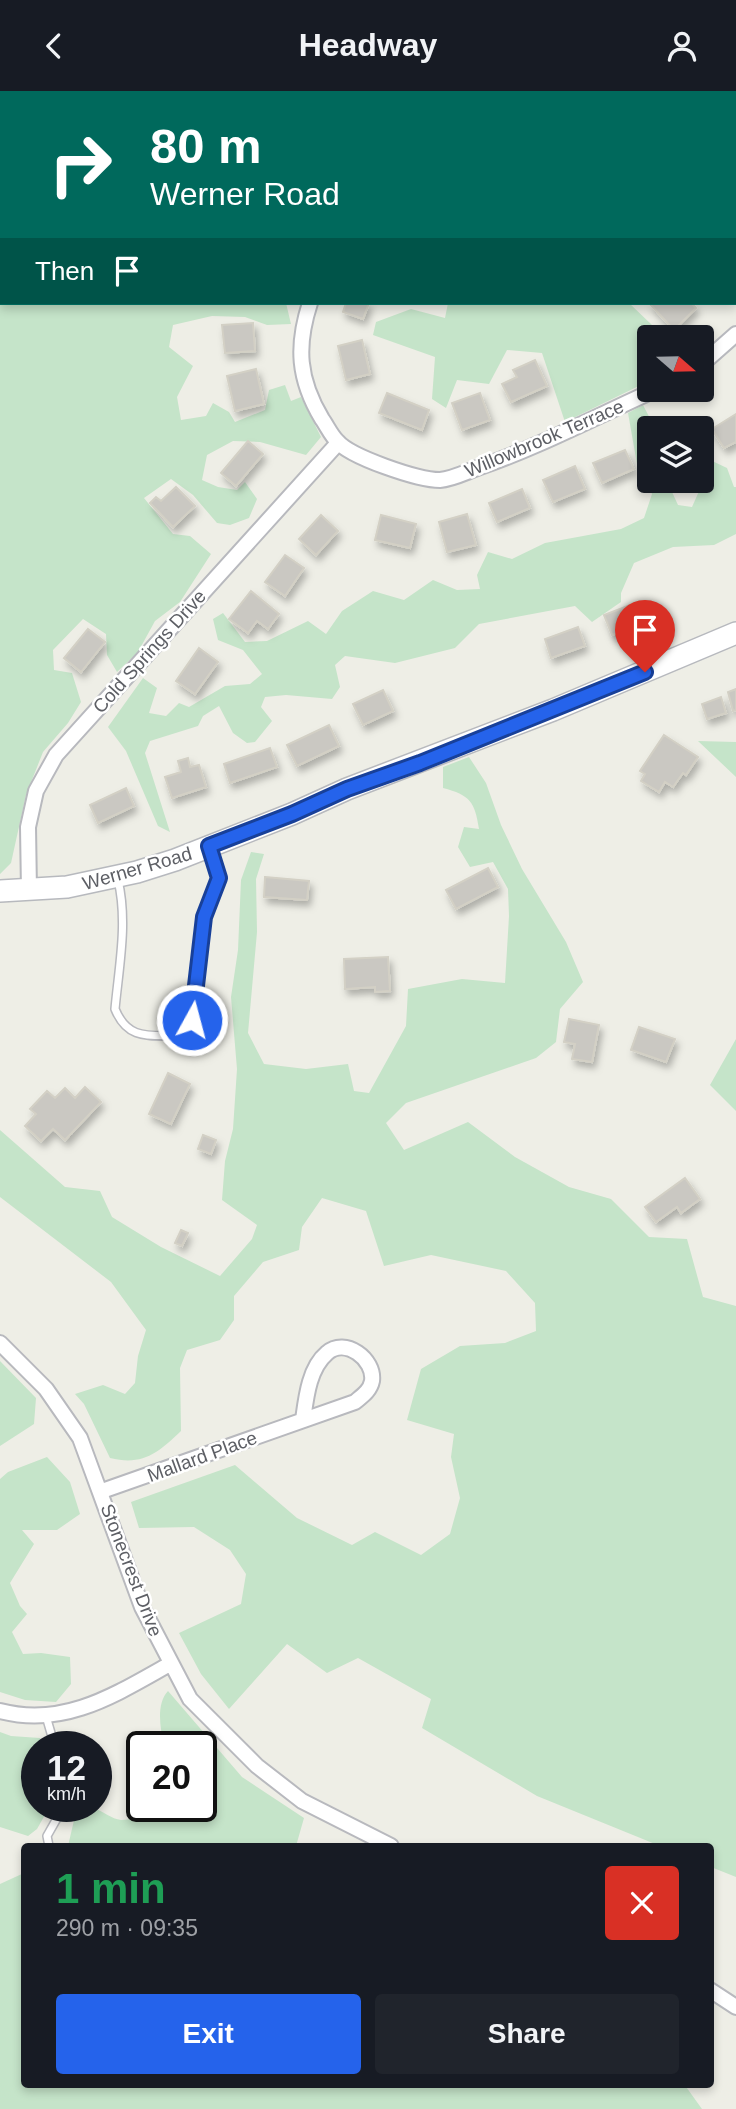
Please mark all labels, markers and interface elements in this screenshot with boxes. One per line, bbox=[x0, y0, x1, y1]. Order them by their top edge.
icon: back bbox=[35, 27, 73, 65]
text: Headway bbox=[299, 27, 437, 63]
icon: person bbox=[663, 27, 701, 65]
icon: right bbox=[35, 119, 126, 210]
text: 80 m bbox=[150, 119, 262, 173]
text: Werner Road bbox=[150, 176, 340, 212]
icon: arrive bbox=[108, 252, 146, 290]
text: Then bbox=[35, 256, 94, 286]
north arrow bbox=[637, 325, 714, 403]
map controls bbox=[637, 325, 714, 493]
street label: Willowbrook Terrace bbox=[462, 395, 627, 481]
button: layers bbox=[637, 416, 714, 493]
street label: Cold Springs Drive bbox=[89, 585, 210, 717]
pin bbox=[615, 600, 675, 672]
icon: arrive bbox=[626, 611, 664, 649]
street label: Werner Road bbox=[80, 843, 194, 894]
position arrow bbox=[155, 983, 229, 1057]
street label: Mallard Place bbox=[144, 1427, 260, 1486]
street label: Stonecrest Drive bbox=[97, 1501, 167, 1640]
speed limit sign: 20 bbox=[126, 1731, 217, 1822]
text: 12 bbox=[47, 1748, 86, 1787]
text: km/h bbox=[47, 1784, 86, 1804]
text: 1 min bbox=[56, 1865, 166, 1912]
button: close bbox=[605, 1866, 679, 1940]
text: 290 m · 09:35 bbox=[56, 1915, 198, 1941]
button: Exit bbox=[56, 1994, 361, 2074]
button: Share bbox=[375, 1994, 679, 2074]

